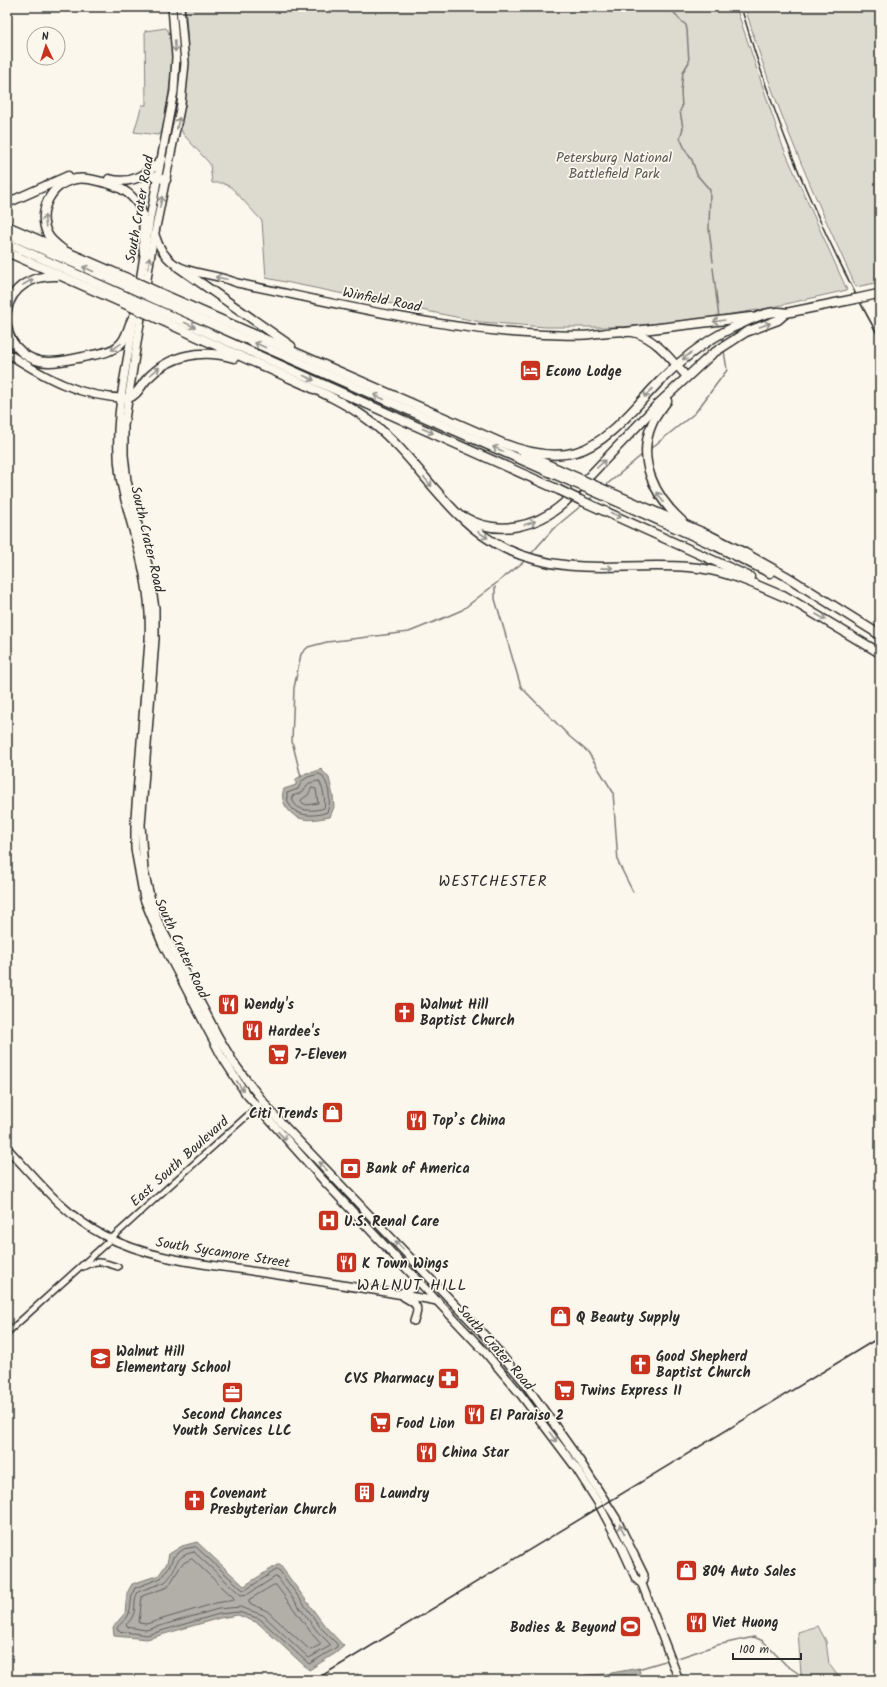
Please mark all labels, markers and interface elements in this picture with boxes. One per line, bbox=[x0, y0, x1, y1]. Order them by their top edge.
north arrow bbox=[26, 26, 66, 66]
text: N bbox=[41, 28, 50, 46]
one-way arrow bbox=[172, 39, 179, 52]
one-way arrow bbox=[174, 117, 182, 130]
park label: Petersburg National Battlefield Park bbox=[556, 147, 672, 185]
street label: South Crater Road bbox=[120, 153, 160, 265]
one-way arrow bbox=[158, 196, 166, 209]
one-way arrow bbox=[41, 215, 49, 228]
one-way arrow bbox=[146, 257, 154, 270]
one-way arrow bbox=[83, 265, 95, 272]
one-way arrow bbox=[215, 273, 228, 281]
one-way arrow bbox=[22, 278, 34, 285]
street label: Winfield Road bbox=[341, 282, 424, 319]
one-way arrow bbox=[713, 317, 726, 325]
one-way arrow bbox=[759, 320, 771, 328]
one-way arrow bbox=[184, 322, 196, 329]
one-way arrow bbox=[254, 341, 266, 348]
one-way arrow bbox=[110, 343, 121, 351]
one-way arrow bbox=[682, 352, 693, 360]
hotel icon: Econo Lodge bbox=[517, 358, 543, 384]
place label: Econo Lodge bbox=[546, 361, 622, 383]
one-way arrow bbox=[150, 367, 161, 376]
one-way arrow bbox=[303, 375, 315, 382]
one-way arrow bbox=[644, 388, 653, 398]
one-way arrow bbox=[373, 393, 385, 400]
one-way arrow bbox=[421, 428, 433, 435]
one-way arrow bbox=[492, 445, 504, 453]
one-way arrow bbox=[596, 459, 606, 469]
one-way arrow bbox=[423, 477, 432, 487]
street label: South Crater Road bbox=[124, 484, 170, 596]
one-way arrow bbox=[656, 491, 664, 503]
one-way arrow bbox=[610, 512, 622, 519]
one-way arrow bbox=[524, 519, 536, 527]
one-way arrow bbox=[477, 532, 489, 540]
one-way arrow bbox=[600, 564, 613, 571]
one-way arrow bbox=[815, 614, 827, 622]
district label: WESTCHESTER bbox=[439, 870, 547, 894]
street label: South Crater Road bbox=[148, 895, 214, 1003]
restaurant icon: Wendy's bbox=[216, 991, 242, 1017]
place label: Wendy's bbox=[244, 994, 294, 1016]
place label: Walnut Hill Baptist Church bbox=[420, 994, 515, 1032]
church icon: Walnut Hill Baptist Church bbox=[391, 999, 417, 1025]
restaurant icon: Hardee's bbox=[240, 1018, 266, 1044]
place label: Hardee's bbox=[268, 1021, 321, 1043]
supermarket icon: 7-Eleven bbox=[266, 1041, 292, 1067]
place label: 7-Eleven bbox=[294, 1044, 347, 1066]
one-way arrow bbox=[236, 1080, 244, 1091]
shop icon: Citi Trends bbox=[320, 1100, 346, 1126]
place label: Citi Trends bbox=[249, 1103, 318, 1125]
restaurant icon: Top’s China bbox=[404, 1107, 430, 1133]
place label: Top’s China bbox=[432, 1110, 505, 1132]
street label: East South Boulevard bbox=[125, 1111, 235, 1212]
one-way arrow bbox=[278, 1131, 287, 1141]
bank icon: Bank of America bbox=[338, 1155, 364, 1181]
place label: Bank of America bbox=[366, 1158, 470, 1180]
one-way arrow bbox=[319, 1161, 328, 1171]
hospital icon: U.S. Renal Care bbox=[315, 1208, 341, 1234]
place label: U.S. Renal Care bbox=[344, 1211, 439, 1233]
street label: South Sycamore Street bbox=[154, 1232, 292, 1275]
one-way arrow bbox=[394, 1240, 404, 1250]
restaurant icon: K Town Wings bbox=[334, 1250, 360, 1276]
place label: K Town Wings bbox=[362, 1253, 449, 1275]
district label: WALNUT HILL bbox=[357, 1273, 467, 1298]
street label: South Crater Road bbox=[451, 1299, 540, 1397]
shop icon: Q Beauty Supply bbox=[548, 1304, 574, 1330]
place label: Q Beauty Supply bbox=[576, 1307, 680, 1329]
place label: Walnut Hill Elementary School bbox=[116, 1341, 231, 1379]
school or university icon: Walnut Hill Elementary School bbox=[87, 1346, 113, 1372]
place label: Good Shepherd Baptist Church bbox=[656, 1346, 751, 1384]
church icon: Good Shepherd Baptist Church bbox=[627, 1351, 653, 1377]
pharmacy icon: CVS Pharmacy bbox=[436, 1365, 462, 1391]
place label: CVS Pharmacy bbox=[344, 1368, 435, 1390]
supermarket icon: Twins Express II bbox=[552, 1377, 578, 1403]
office icon: Second Chances Youth Services LLC bbox=[219, 1379, 245, 1405]
place label: Twins Express II bbox=[580, 1380, 682, 1402]
restaurant icon: El Paraiso 2 bbox=[462, 1402, 488, 1428]
place label: Second Chances Youth Services LLC bbox=[172, 1404, 292, 1442]
place label: El Paraiso 2 bbox=[490, 1405, 564, 1427]
supermarket icon: Food Lion bbox=[367, 1410, 393, 1436]
place label: Food Lion bbox=[396, 1413, 455, 1435]
one-way arrow bbox=[549, 1431, 557, 1442]
restaurant icon: China Star bbox=[413, 1439, 439, 1465]
place label: China Star bbox=[442, 1442, 510, 1464]
building icon: Laundry bbox=[352, 1480, 378, 1506]
place label: Covenant Presbyterian Church bbox=[210, 1483, 337, 1521]
place label: Laundry bbox=[380, 1483, 430, 1505]
church icon: Covenant Presbyterian Church bbox=[182, 1488, 208, 1514]
one-way arrow bbox=[618, 1524, 626, 1536]
shop icon: 804 Auto Sales bbox=[674, 1558, 700, 1584]
place label: 804 Auto Sales bbox=[702, 1561, 797, 1583]
restaurant icon: Viet Huong bbox=[684, 1609, 710, 1635]
place label: Viet Huong bbox=[712, 1612, 779, 1634]
sports icon: Bodies & Beyond bbox=[618, 1614, 644, 1640]
place label: Bodies & Beyond bbox=[510, 1617, 616, 1639]
scale bar bbox=[733, 1635, 801, 1661]
text: 100 m bbox=[739, 1640, 770, 1659]

